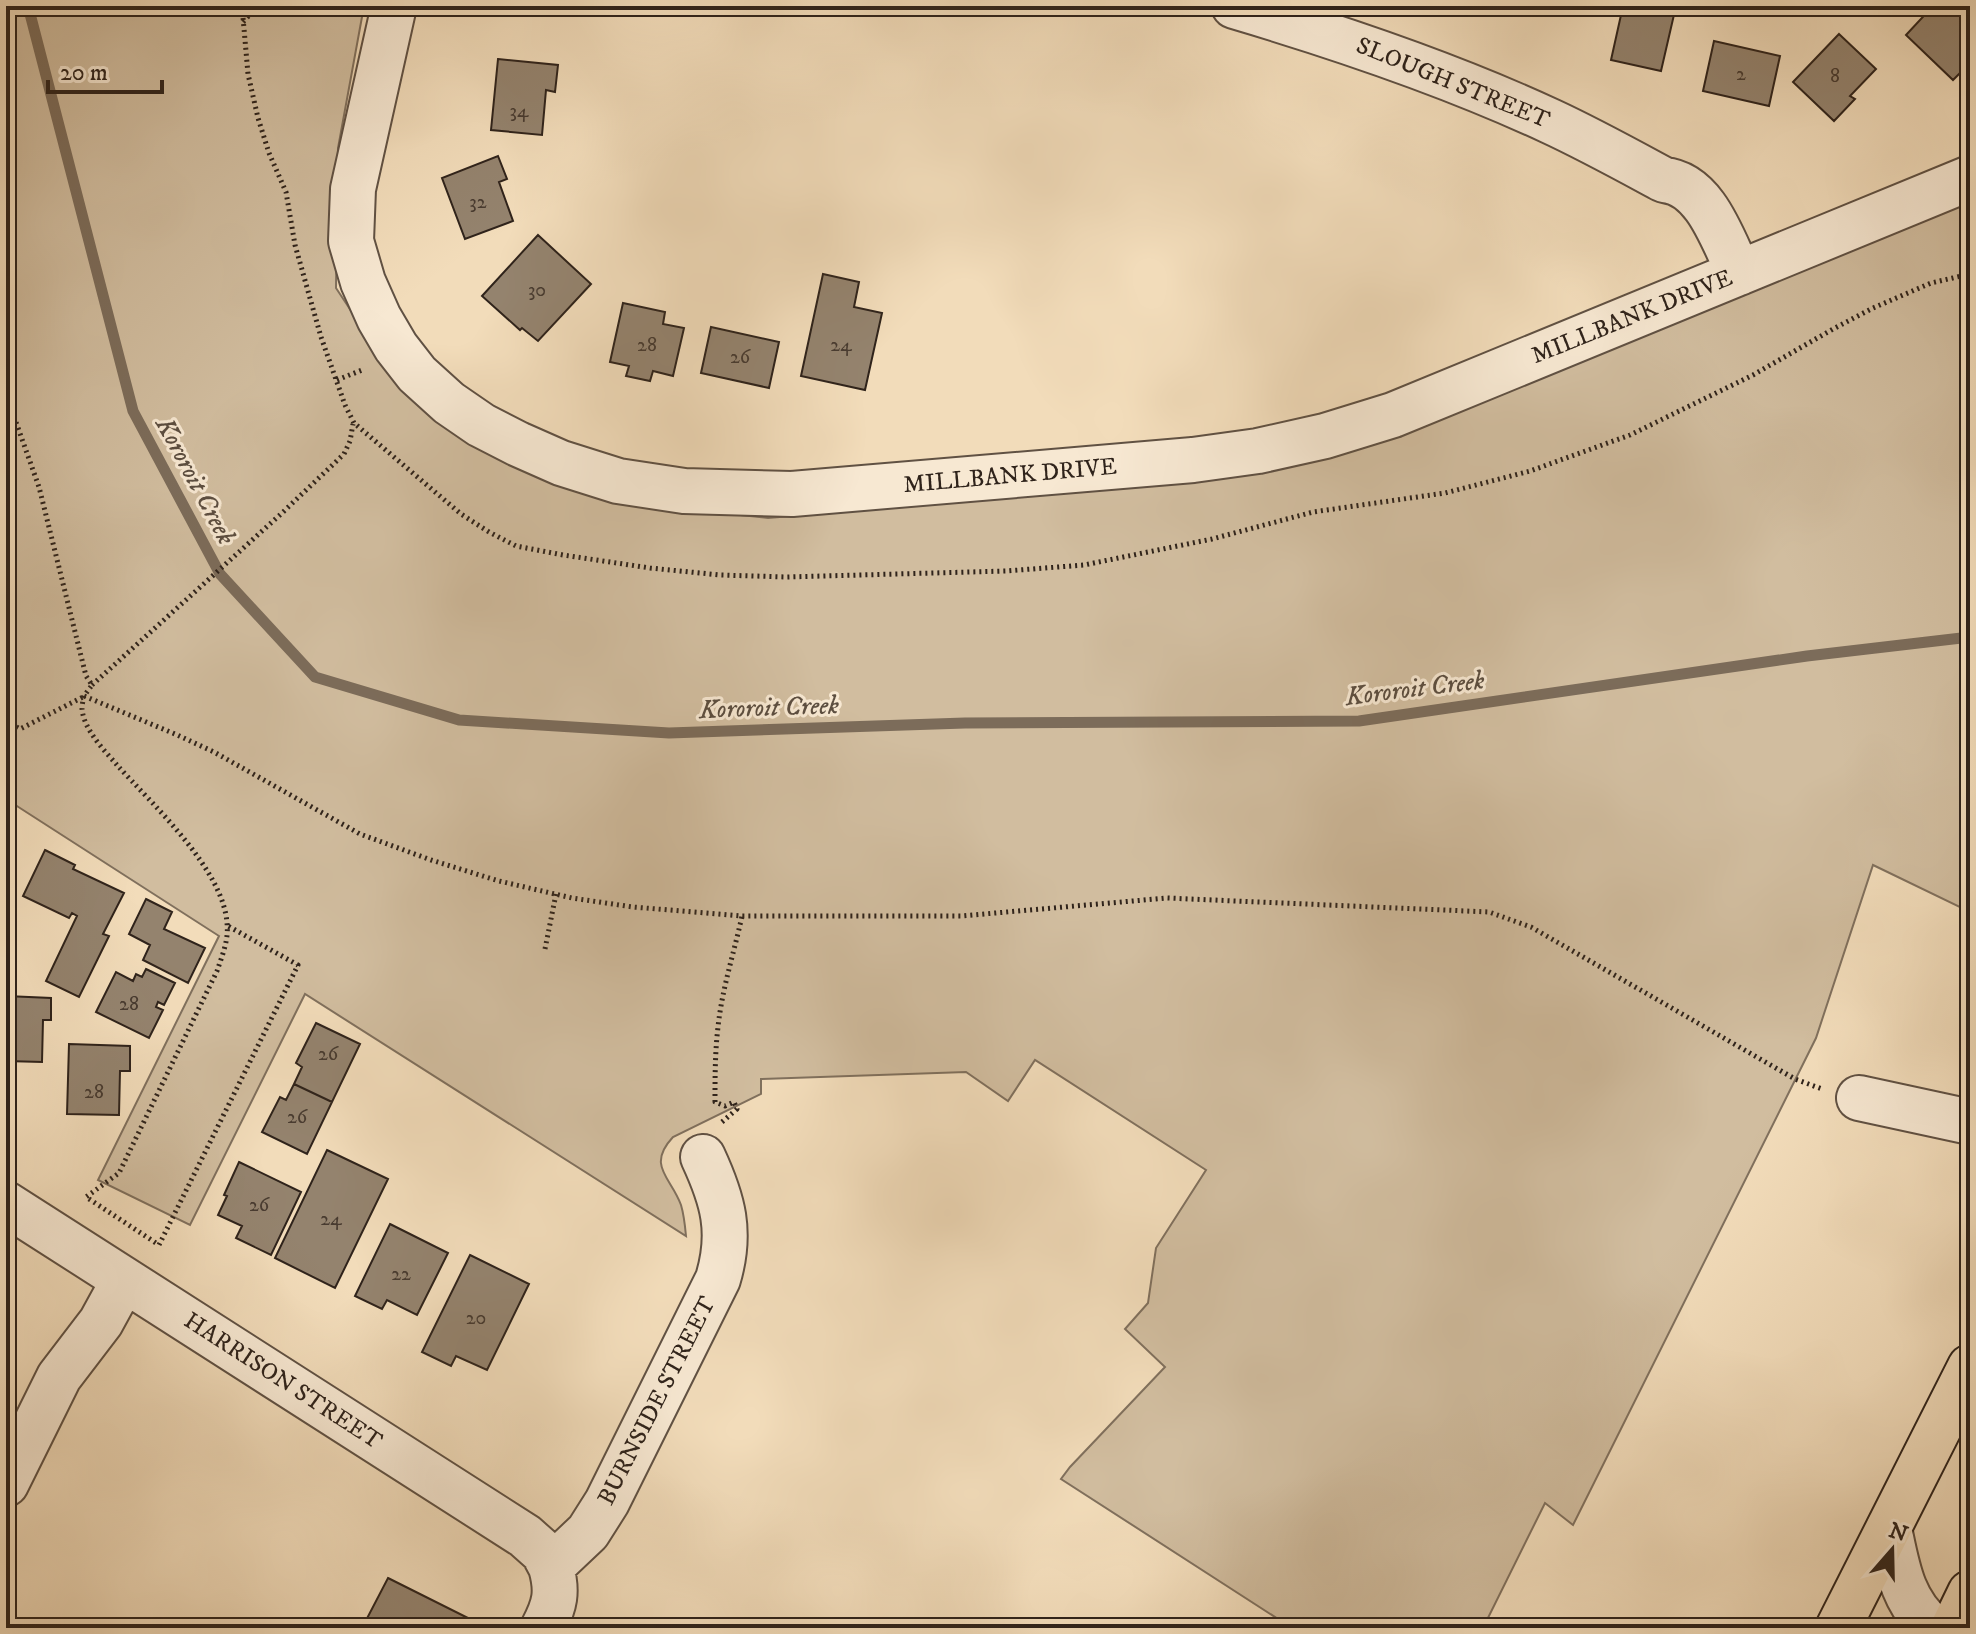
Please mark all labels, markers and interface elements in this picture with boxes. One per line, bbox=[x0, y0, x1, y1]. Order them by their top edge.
street label: SLOUGH STREET bbox=[1352, 30, 1554, 136]
scale bar bbox=[48, 44, 162, 94]
text: 20 m bbox=[60, 58, 108, 88]
house number: 2 bbox=[1736, 62, 1746, 87]
house number: 8 bbox=[1830, 64, 1840, 89]
house number: 34 bbox=[510, 99, 529, 124]
house number: 32 bbox=[469, 190, 487, 215]
street label: MILLBANK DRIVE bbox=[1527, 263, 1737, 371]
house number: 30 bbox=[528, 278, 546, 303]
house number: 28 bbox=[637, 333, 657, 358]
house number: 24 bbox=[830, 333, 852, 358]
house number: 26 bbox=[730, 345, 751, 370]
water label: Kororoit Creek bbox=[147, 411, 242, 551]
street label: MILLBANK DRIVE bbox=[902, 452, 1118, 500]
water label: Kororoit Creek bbox=[1343, 664, 1487, 714]
water label: Kororoit Creek bbox=[698, 689, 840, 727]
house number: 28 bbox=[119, 992, 139, 1017]
house number: 26 bbox=[318, 1042, 339, 1067]
house number: 28 bbox=[84, 1080, 104, 1105]
house number: 26 bbox=[287, 1105, 308, 1130]
house number: 26 bbox=[249, 1193, 270, 1218]
house number: 24 bbox=[320, 1207, 342, 1232]
house number: 22 bbox=[391, 1262, 411, 1287]
street label: BURNSIDE STREET bbox=[591, 1292, 723, 1510]
street label: HARRISON STREET bbox=[178, 1306, 388, 1456]
house number: 20 bbox=[466, 1306, 486, 1331]
north arrow bbox=[1852, 1510, 1932, 1590]
text: N bbox=[1885, 1517, 1911, 1548]

